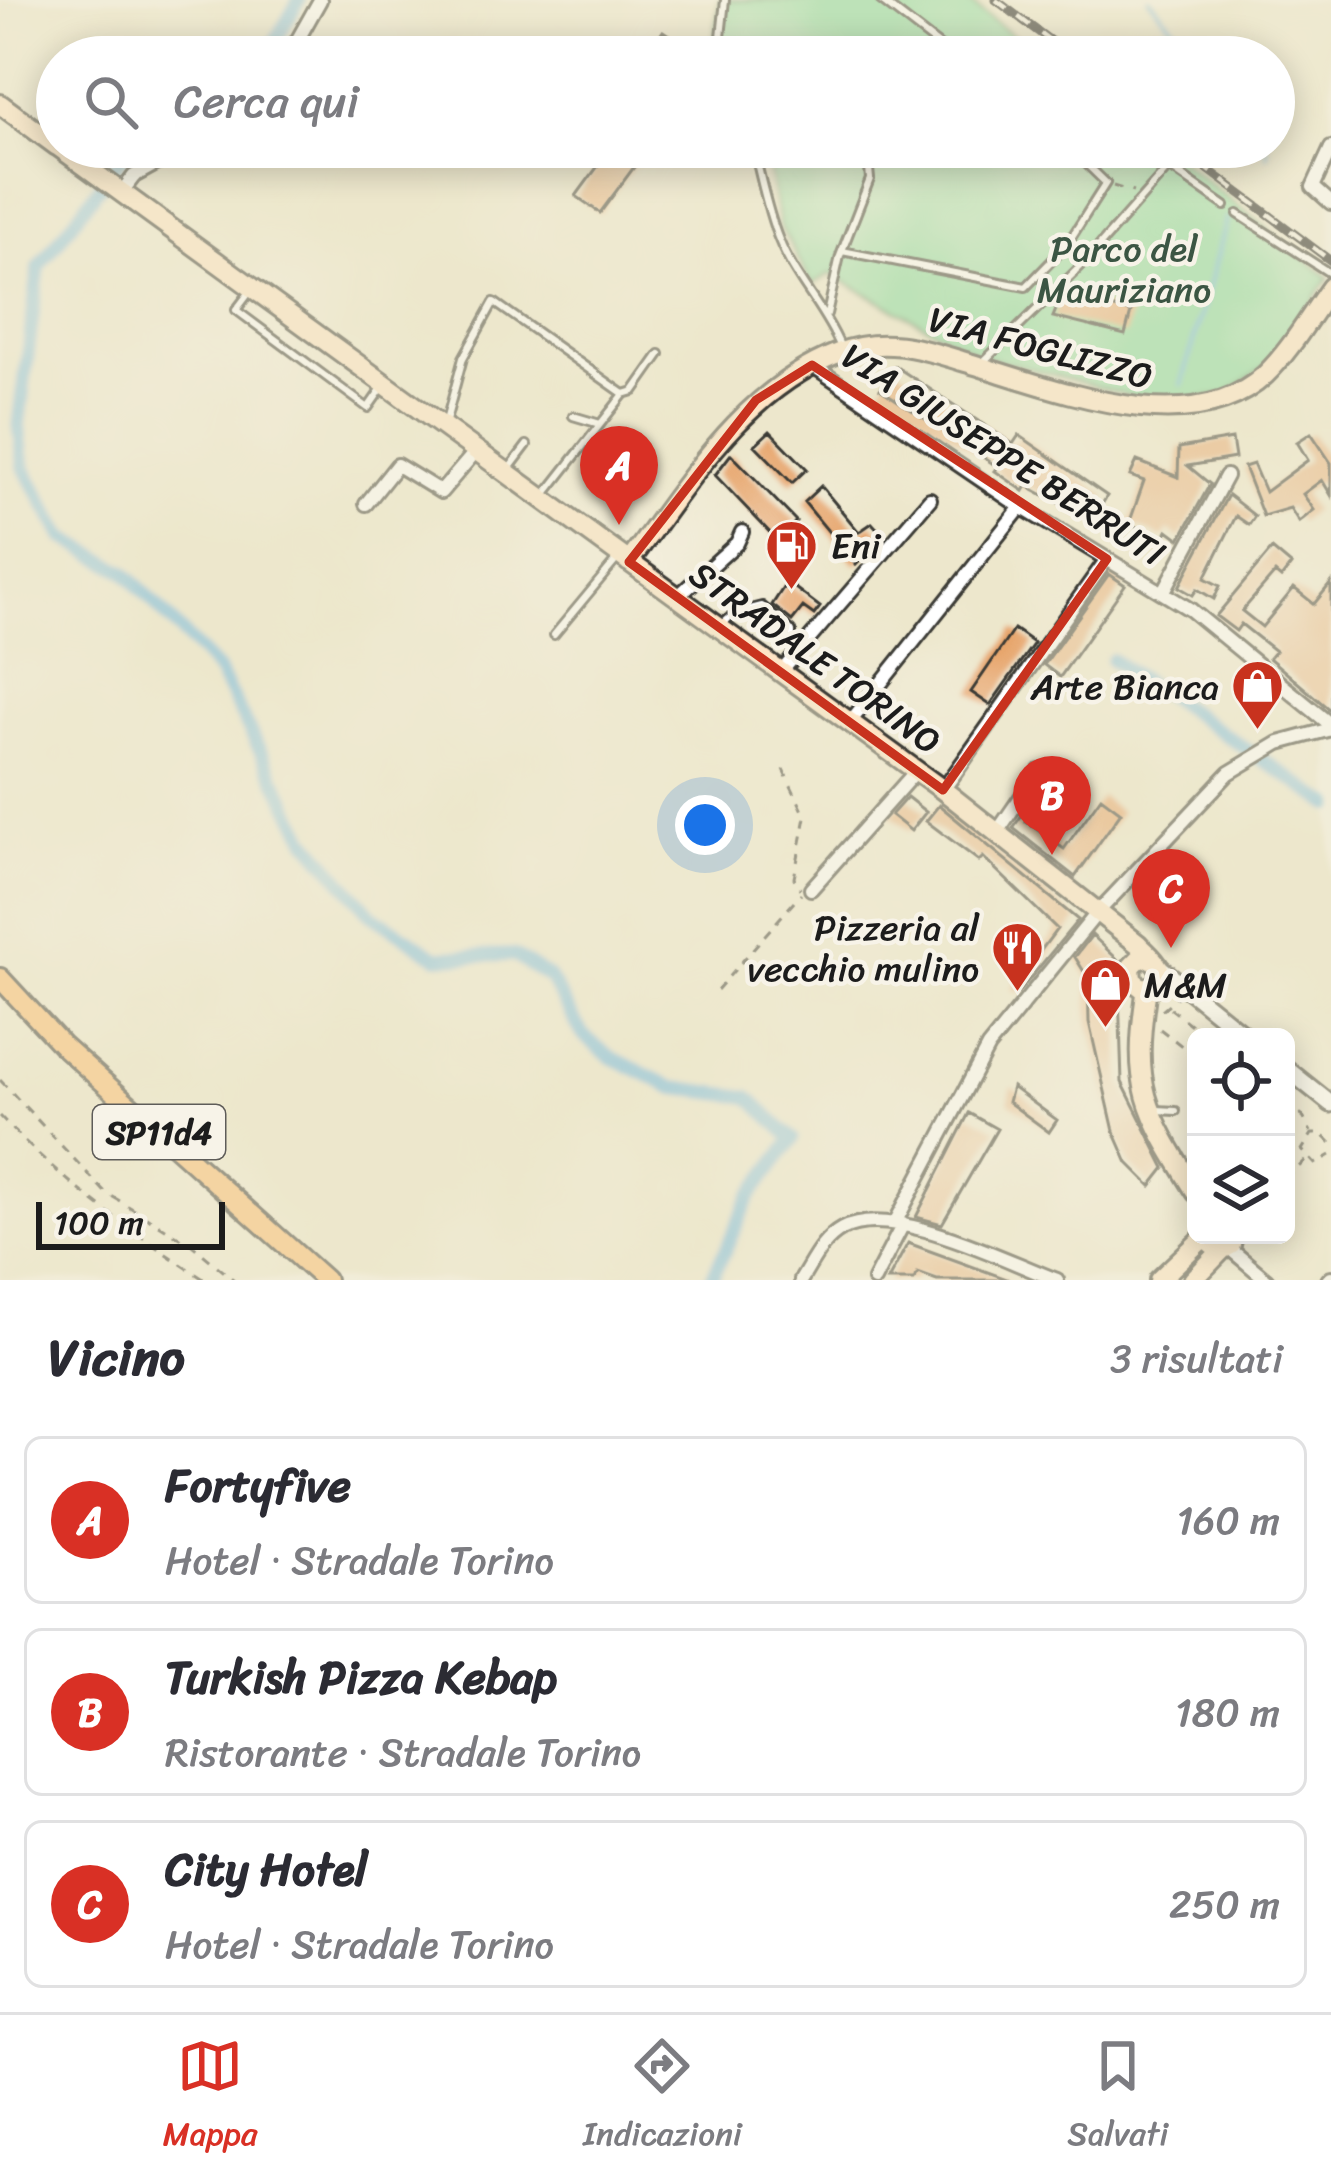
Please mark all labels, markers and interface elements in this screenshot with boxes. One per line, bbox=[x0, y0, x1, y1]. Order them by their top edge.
search box bbox=[36, 36, 1295, 168]
text: Cerca qui bbox=[174, 62, 359, 142]
icon: search bbox=[78, 69, 144, 135]
park label: Parco del Mauriziano bbox=[1037, 217, 1211, 322]
street label: VIA FOGLIZZO bbox=[922, 287, 1160, 409]
street label: VIA GIUSEPPE BERRUTI bbox=[828, 325, 1179, 584]
pin: A bbox=[580, 426, 658, 525]
place label: Eni bbox=[831, 514, 881, 578]
fuel station icon: Eni bbox=[764, 517, 820, 591]
street label: STRADALE TORINO bbox=[675, 544, 956, 772]
place label: Arte Bianca bbox=[1030, 655, 1219, 719]
shop icon: Arte Bianca bbox=[1230, 658, 1286, 732]
pin: B bbox=[1013, 756, 1091, 855]
your location bbox=[675, 795, 735, 855]
pin: C bbox=[1132, 849, 1210, 948]
place label: Pizzeria al vecchio mulino bbox=[747, 896, 980, 1001]
restaurant icon: Pizzeria al vecchio mulino bbox=[990, 920, 1046, 994]
place label: M&M bbox=[1144, 953, 1227, 1017]
shop icon: M&M bbox=[1077, 956, 1133, 1030]
map controls bbox=[1187, 1028, 1295, 1244]
button: locate bbox=[1187, 1028, 1295, 1136]
road number: SP11d4 bbox=[93, 1105, 225, 1159]
button: layers bbox=[1187, 1136, 1295, 1244]
text: 100 m bbox=[54, 1194, 144, 1252]
scale bar bbox=[36, 1196, 225, 1249]
text: Vicino bbox=[48, 1313, 185, 1403]
text: 3 risultati bbox=[1110, 1324, 1283, 1393]
text: Fortyfive bbox=[165, 1446, 351, 1526]
text: A bbox=[77, 1486, 103, 1555]
text: 160 m bbox=[1176, 1486, 1280, 1555]
text: Hotel · Stradale Torino bbox=[165, 1526, 554, 1595]
text: Turkish Pizza Kebap bbox=[165, 1638, 557, 1718]
text: B bbox=[78, 1678, 102, 1747]
text: 180 m bbox=[1175, 1678, 1280, 1747]
text: Ristorante · Stradale Torino bbox=[165, 1718, 641, 1787]
text: City Hotel bbox=[165, 1830, 368, 1910]
text: C bbox=[78, 1870, 102, 1939]
text: 250 m bbox=[1169, 1870, 1280, 1939]
text: Hotel · Stradale Torino bbox=[165, 1910, 554, 1979]
tab: Mappa bbox=[163, 2033, 258, 2163]
tab: Indicazioni bbox=[583, 2033, 742, 2163]
tab: Salvati bbox=[1067, 2033, 1168, 2163]

